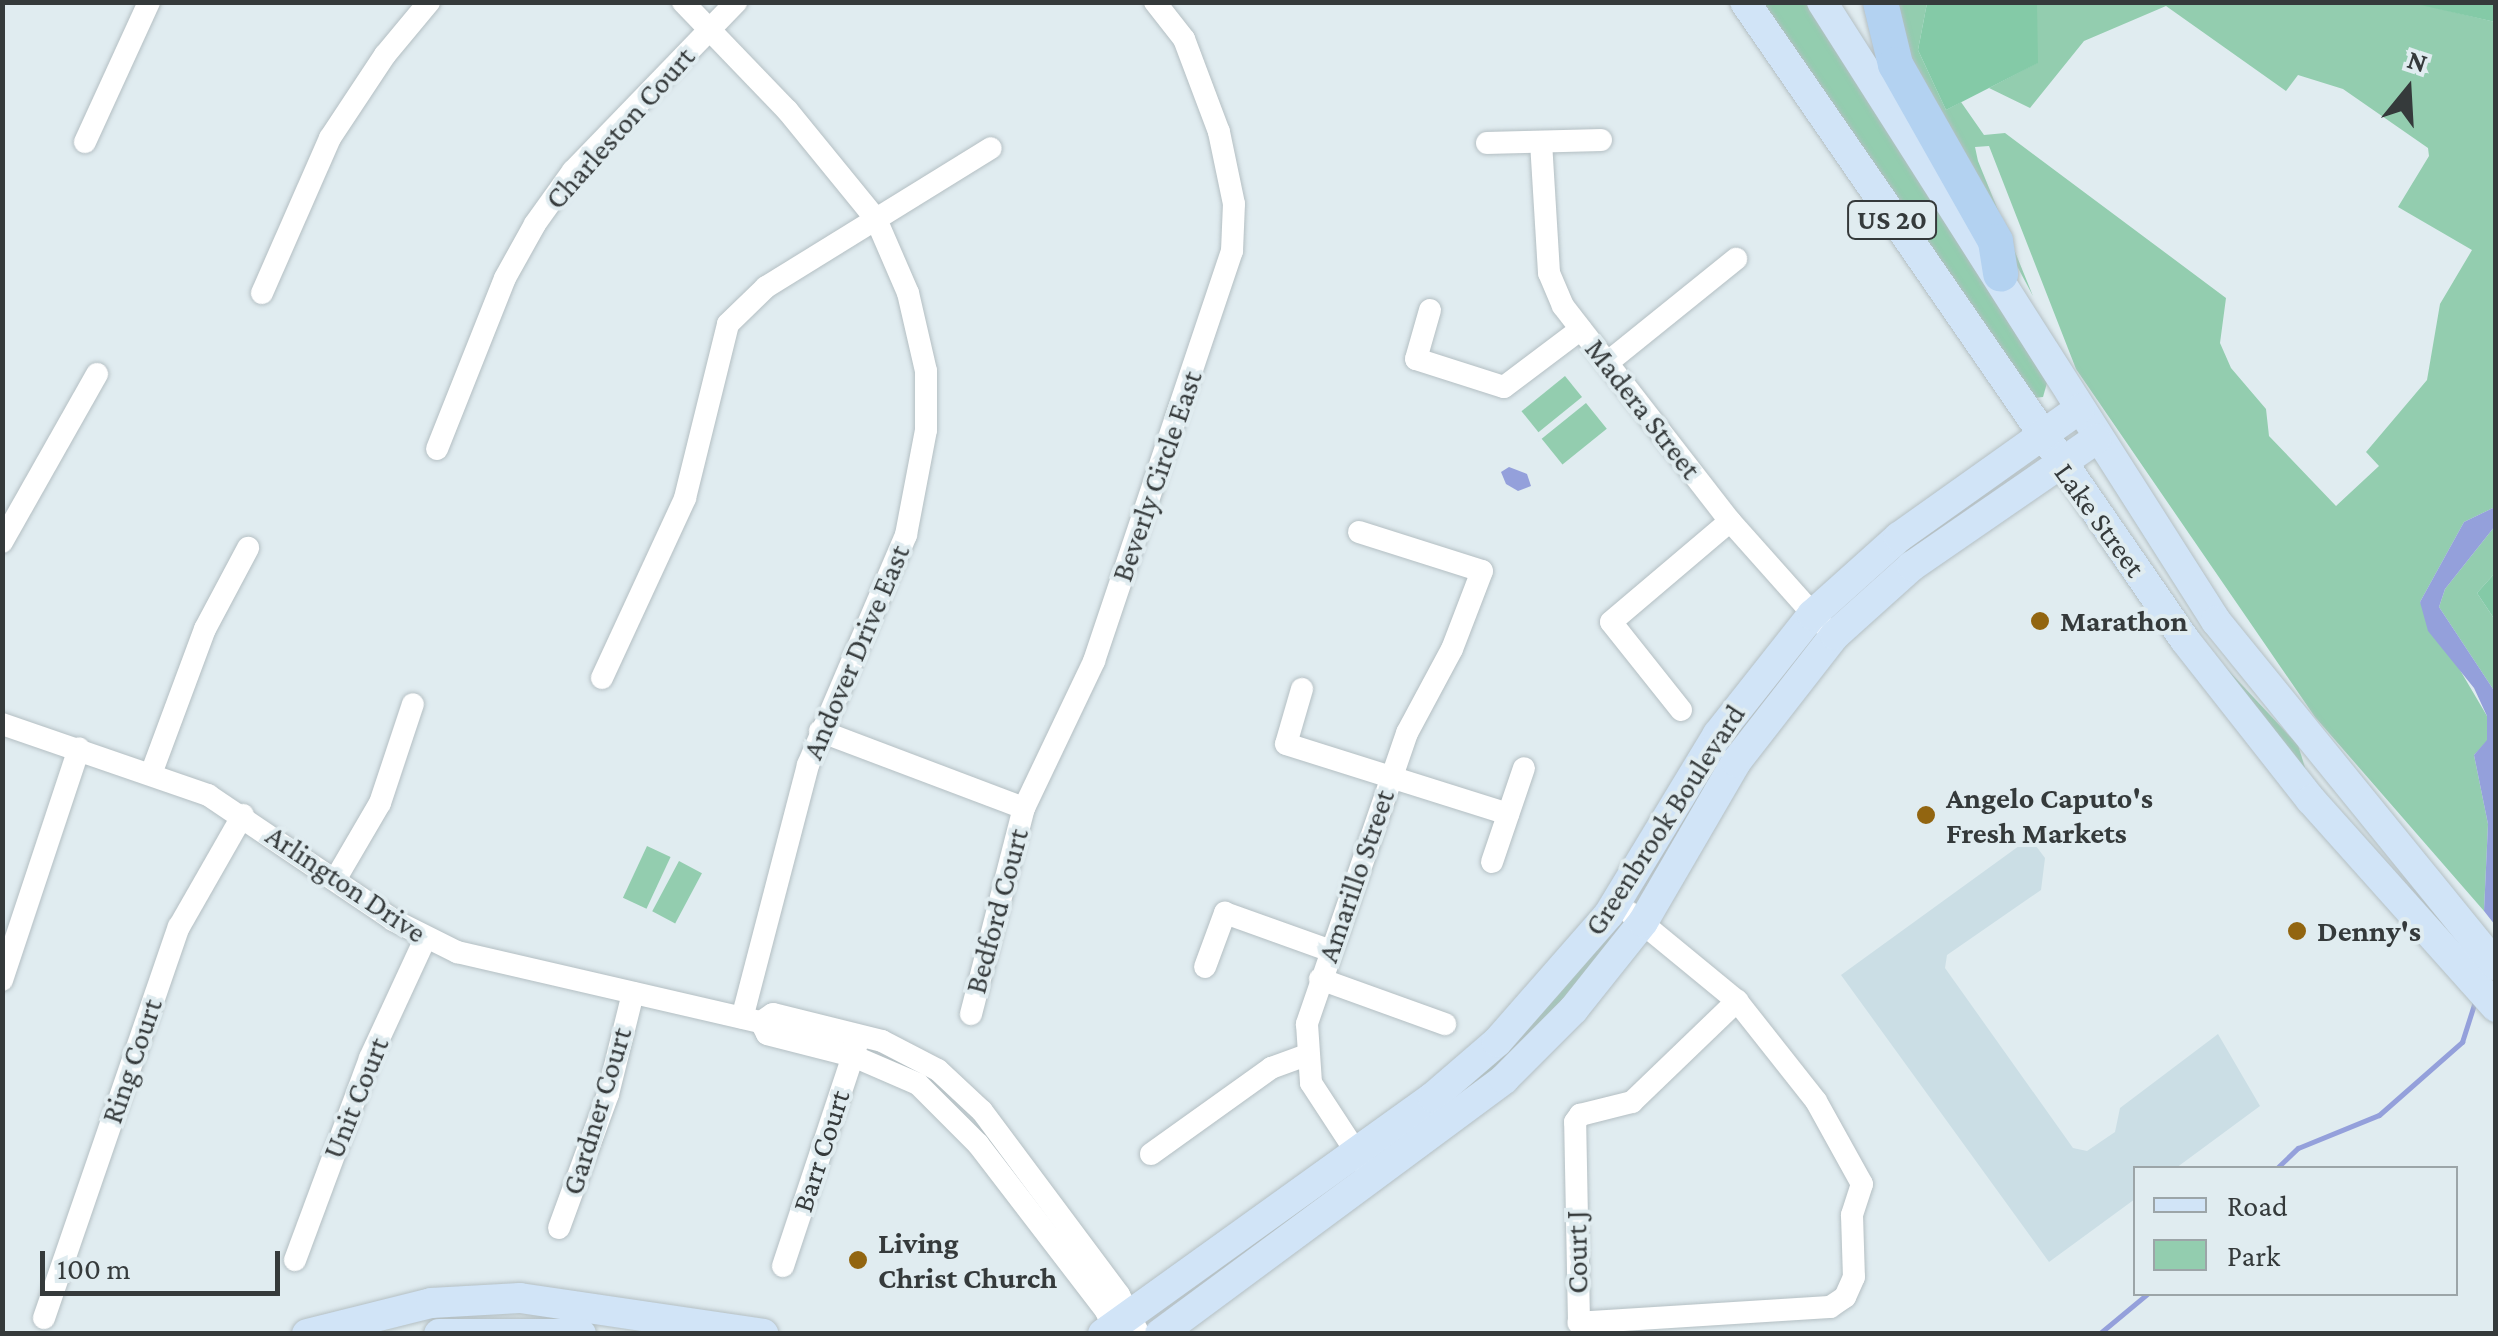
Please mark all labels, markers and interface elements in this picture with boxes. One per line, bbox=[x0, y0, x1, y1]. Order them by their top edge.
street label: Charleston Court bbox=[538, 39, 702, 217]
north arrow bbox=[2358, 40, 2458, 140]
text: N bbox=[2404, 43, 2431, 79]
road number: US 20 bbox=[1847, 197, 1937, 243]
street label: Madera Street bbox=[1577, 332, 1709, 486]
street label: Beverly Circle East bbox=[1104, 366, 1210, 586]
street label: Lake Street bbox=[2047, 456, 2153, 584]
street label: Andover Drive East bbox=[795, 539, 917, 765]
place label: Marathon bbox=[2060, 603, 2188, 639]
marker: Marathon bbox=[2029, 610, 2051, 632]
street label: Greenbrook Boulevard bbox=[1577, 698, 1753, 942]
place label: Angelo Caputo's Fresh Markets bbox=[1946, 780, 2153, 850]
street label: Amarillo Street bbox=[1310, 785, 1402, 967]
marker: Angelo Caputo's Fresh Markets bbox=[1915, 804, 1937, 826]
street label: Arlington Drive bbox=[259, 817, 433, 951]
street label: Bedford Court bbox=[958, 825, 1036, 997]
place label: Denny's bbox=[2317, 913, 2421, 949]
marker: Denny's bbox=[2286, 920, 2308, 942]
street label: Ring Court bbox=[94, 994, 170, 1128]
street label: Gardner Court bbox=[554, 1023, 640, 1199]
street label: Unit Court bbox=[315, 1032, 397, 1164]
street label: Barr Court bbox=[784, 1085, 858, 1217]
legend bbox=[2133, 1166, 2458, 1296]
text: Road bbox=[2227, 1189, 2288, 1222]
street label: Court J bbox=[1558, 1210, 1596, 1294]
place label: Living Christ Church bbox=[878, 1225, 1057, 1296]
scale bar bbox=[45, 1231, 285, 1293]
text: Park bbox=[2227, 1239, 2280, 1272]
marker: Living Christ Church bbox=[847, 1249, 869, 1271]
text: 100 m bbox=[57, 1252, 131, 1285]

